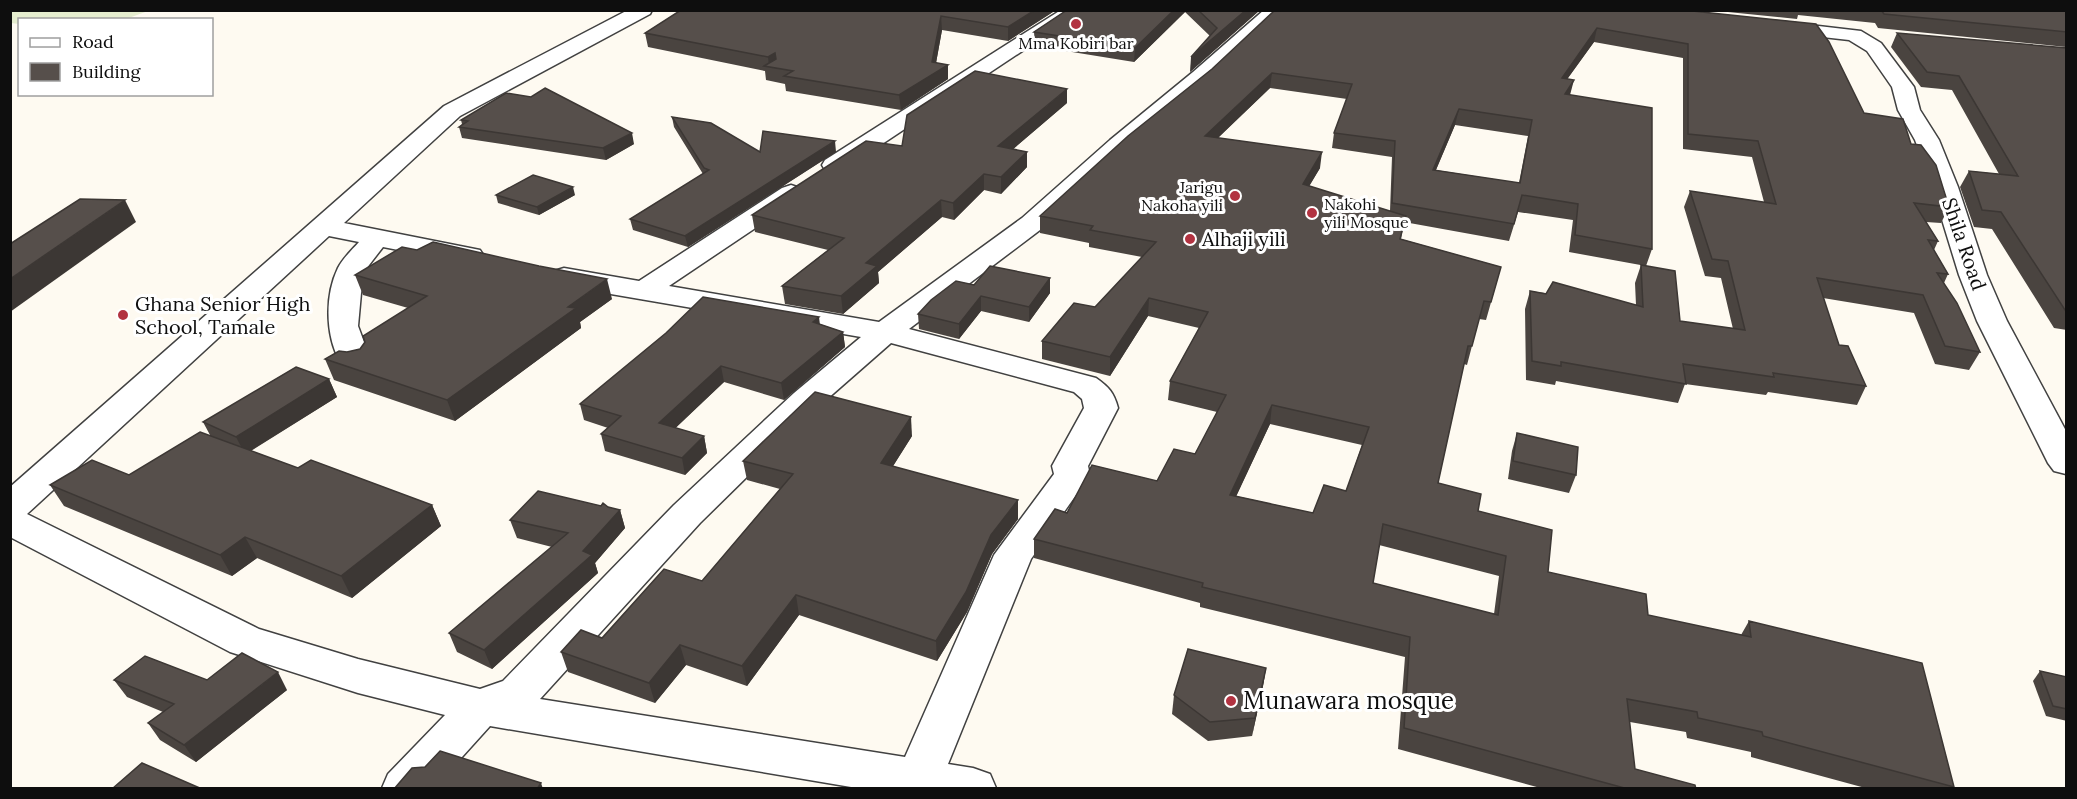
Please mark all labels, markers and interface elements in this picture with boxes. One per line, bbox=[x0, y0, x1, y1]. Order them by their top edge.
marker: Mma Kobiri bar bbox=[1069, 17, 1083, 31]
legend bbox=[18, 18, 213, 96]
text: Road bbox=[72, 30, 114, 53]
place label: Mma Kobiri bar bbox=[1018, 33, 1134, 53]
text: Building bbox=[72, 60, 142, 83]
place label: Jarigu Nakoha yili bbox=[1141, 177, 1223, 215]
marker: Jarigu Nakoha yili bbox=[1228, 189, 1242, 203]
place label: Nakohi yili Mosque bbox=[1324, 194, 1409, 232]
street label: Shila Road bbox=[1937, 194, 1992, 293]
marker: Nakohi yili Mosque bbox=[1305, 206, 1319, 220]
place label: Alhaji yili bbox=[1201, 226, 1286, 251]
marker: Alhaji yili bbox=[1183, 232, 1197, 246]
place label: Ghana Senior High School, Tamale bbox=[135, 291, 310, 339]
marker: Ghana Senior High School, Tamale bbox=[116, 308, 130, 322]
place label: Munawara mosque bbox=[1243, 685, 1454, 716]
marker: Munawara mosque bbox=[1224, 694, 1238, 708]

